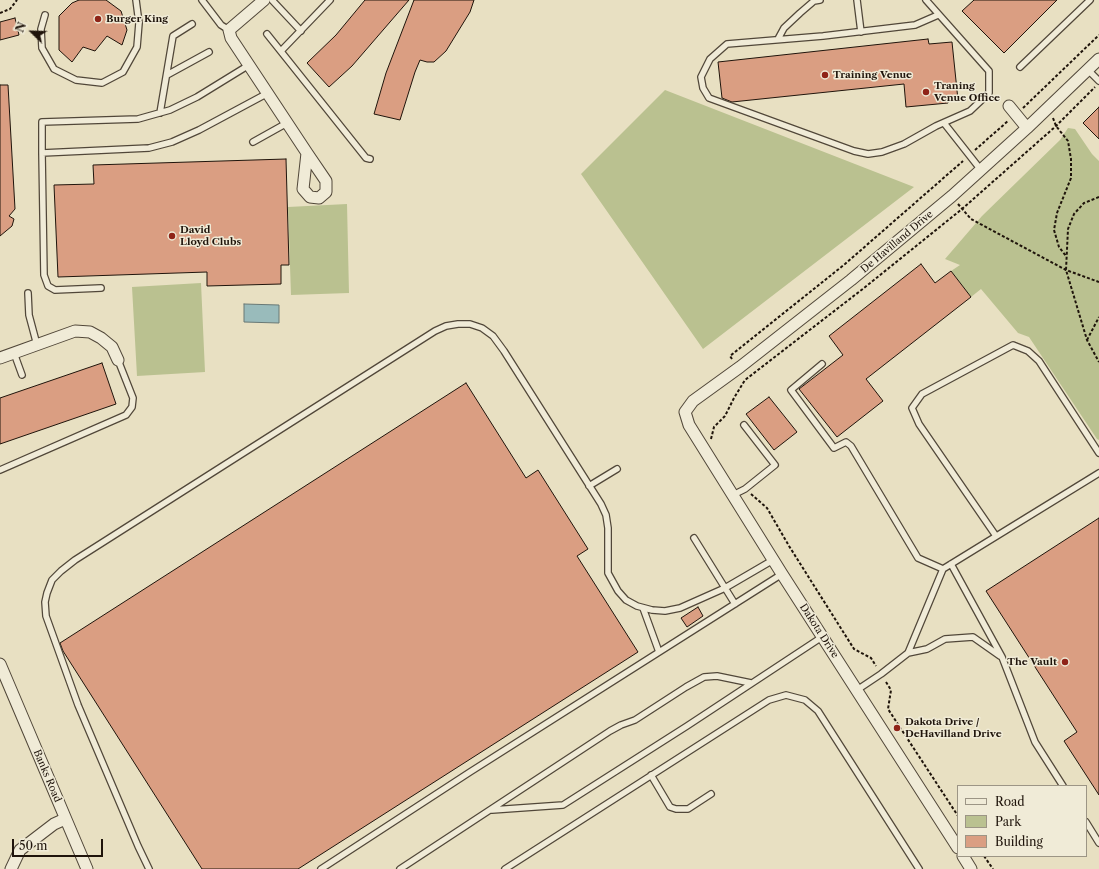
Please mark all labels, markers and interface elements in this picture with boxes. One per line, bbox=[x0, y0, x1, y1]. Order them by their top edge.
north arrow bbox=[12, 12, 52, 52]
place label: Burger King bbox=[106, 13, 168, 25]
marker: Burger King bbox=[93, 14, 103, 24]
text: N bbox=[13, 20, 29, 34]
place label: Training Venue bbox=[833, 69, 912, 81]
marker: Training Venue bbox=[820, 70, 830, 80]
place label: Traning Venue Office bbox=[934, 80, 1000, 104]
marker: Traning Venue Office bbox=[921, 87, 931, 97]
street label: De Havilland Drive bbox=[858, 208, 936, 276]
place label: David Lloyd Clubs bbox=[180, 224, 241, 248]
marker: David Lloyd Clubs bbox=[167, 231, 177, 241]
street label: Dakota Drive bbox=[797, 602, 841, 660]
place label: The Vault bbox=[1007, 656, 1057, 668]
marker: The Vault bbox=[1060, 657, 1070, 667]
place label: Dakota Drive / DeHavilland Drive bbox=[905, 716, 1002, 740]
marker: Dakota Drive / DeHavilland Drive bbox=[892, 723, 902, 733]
street label: Banks Road bbox=[31, 748, 63, 804]
legend bbox=[957, 785, 1087, 857]
text: Road bbox=[995, 794, 1025, 809]
text: Park bbox=[995, 814, 1021, 829]
scale bar bbox=[14, 831, 105, 857]
text: Building bbox=[995, 834, 1043, 849]
text: 50 m bbox=[19, 838, 48, 853]

